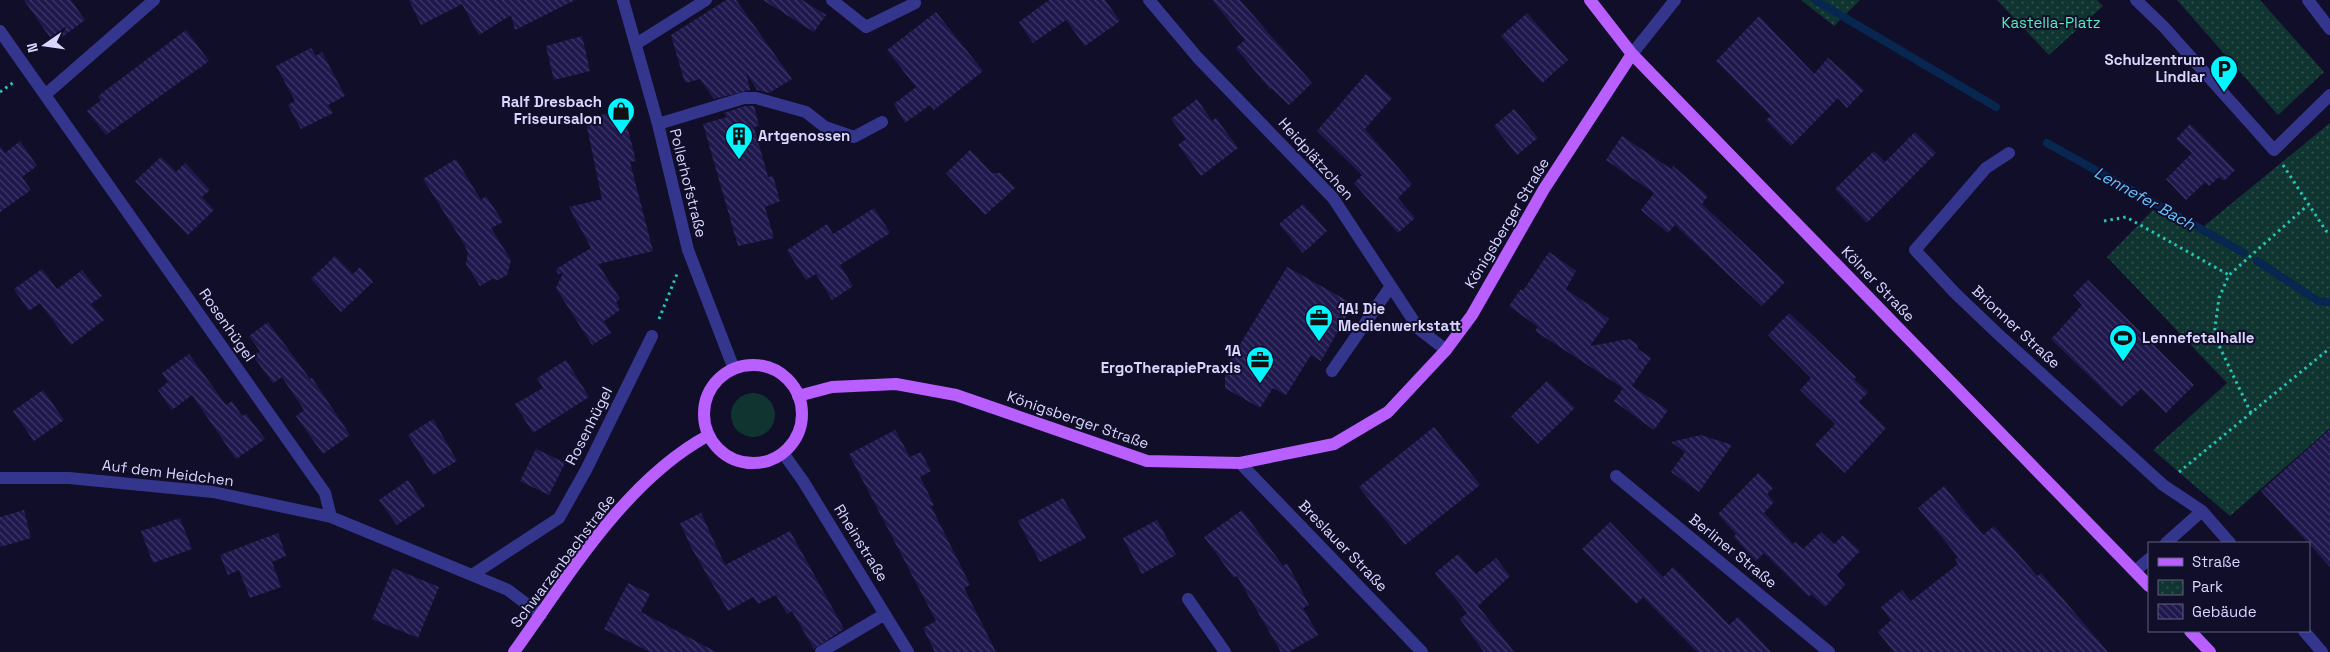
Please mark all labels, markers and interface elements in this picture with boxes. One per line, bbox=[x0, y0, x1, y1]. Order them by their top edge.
park label: Kastella-Platz bbox=[2001, 13, 2101, 32]
north arrow bbox=[20, 20, 70, 70]
text: N bbox=[23, 41, 42, 55]
place label: Schulzentrum Lindlar bbox=[2105, 50, 2205, 86]
parking icon: Schulzentrum Lindlar bbox=[2209, 54, 2239, 93]
place label: Ralf Dresbach Friseursalon bbox=[501, 92, 602, 128]
shop icon: Ralf Dresbach Friseursalon bbox=[606, 96, 636, 135]
street label: Heidplätzchen bbox=[1274, 114, 1358, 204]
building icon: Artgenossen bbox=[724, 121, 754, 160]
street label: Pollerhofstraße bbox=[666, 126, 711, 239]
place label: Artgenossen bbox=[758, 126, 850, 145]
street label: Königsberger Straße bbox=[1460, 154, 1553, 291]
water label: Lennefer Bach bbox=[2091, 162, 2200, 235]
street label: Kölner Straße bbox=[1838, 242, 1919, 326]
street label: Brionner Straße bbox=[1968, 281, 2064, 372]
street label: Rosenhügel bbox=[195, 284, 260, 365]
place label: 1A! Die Medienwerkstatt bbox=[1338, 299, 1461, 335]
office icon: 1A! Die Medienwerkstatt bbox=[1304, 303, 1334, 342]
sports icon: Lennefetalhalle bbox=[2108, 323, 2138, 362]
place label: Lennefetalhalle bbox=[2142, 328, 2255, 347]
place label: 1A ErgoTherapiePraxis bbox=[1101, 341, 1241, 377]
office icon: 1A ErgoTherapiePraxis bbox=[1245, 345, 1275, 384]
street label: Rosenhügel bbox=[561, 384, 616, 468]
street label: Königsberger Straße bbox=[1005, 386, 1152, 453]
street label: Auf dem Heidchen bbox=[101, 455, 235, 490]
street label: Schwarzenbachstraße bbox=[506, 490, 619, 631]
street label: Breslauer Straße bbox=[1295, 496, 1392, 596]
street label: Rheinstraße bbox=[830, 501, 893, 585]
street label: Berliner Straße bbox=[1685, 509, 1781, 592]
legend bbox=[2148, 542, 2310, 632]
text: Straße bbox=[2192, 552, 2241, 571]
text: Park bbox=[2192, 577, 2223, 596]
text: Gebäude bbox=[2192, 602, 2257, 621]

